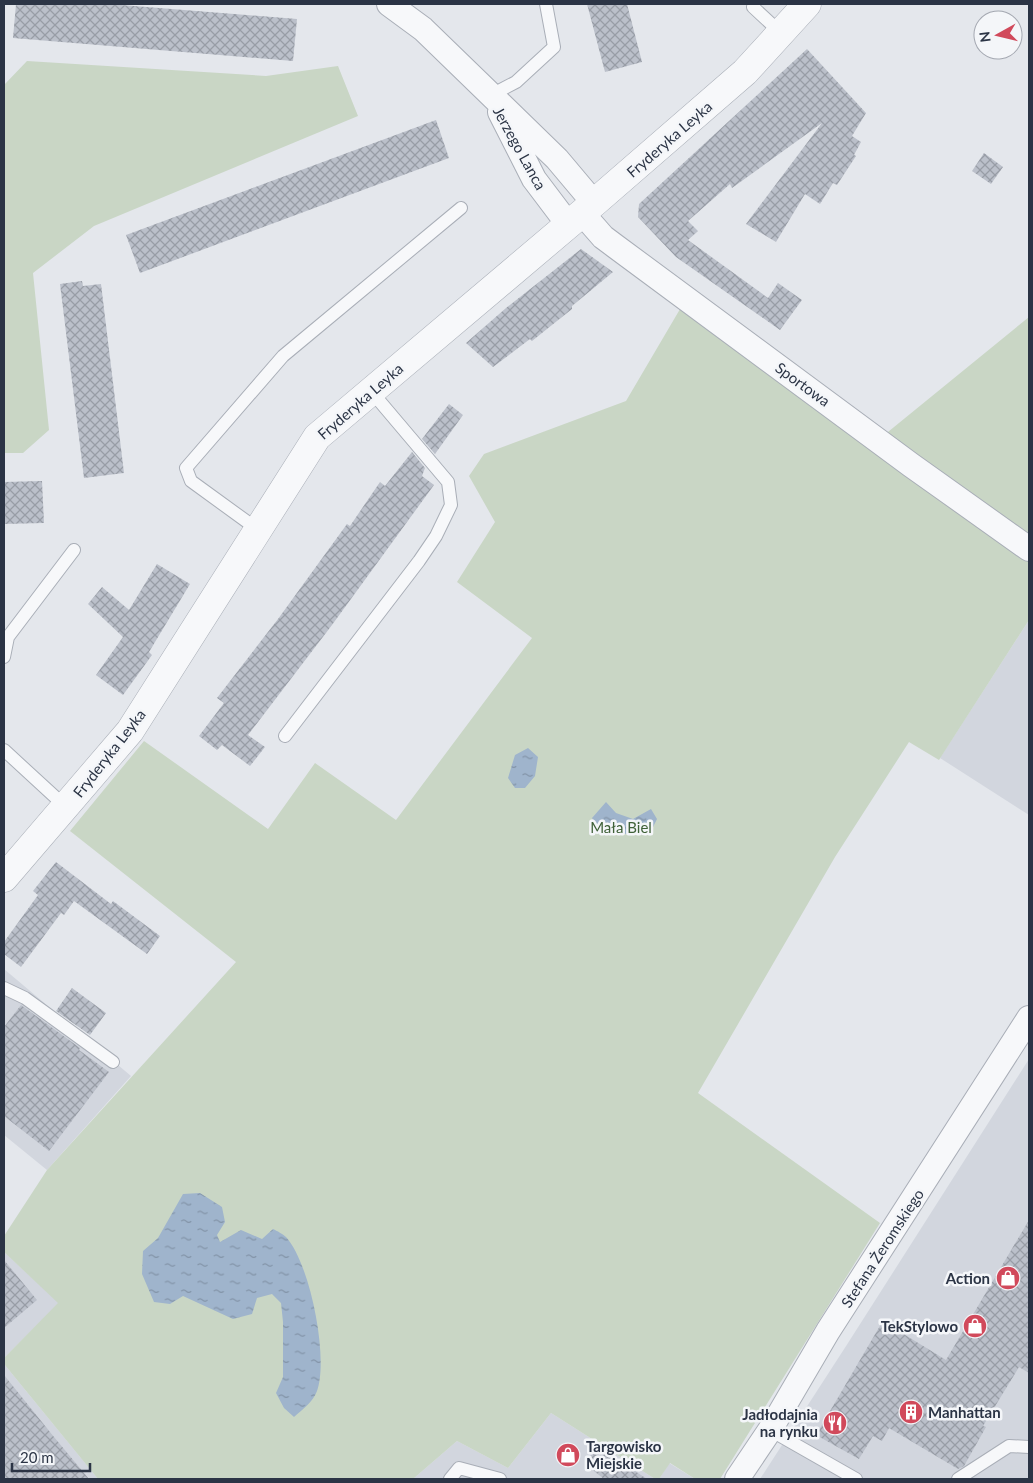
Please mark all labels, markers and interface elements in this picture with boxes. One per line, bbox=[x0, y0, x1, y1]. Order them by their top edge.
north arrow bbox=[973, 10, 1023, 60]
text: N bbox=[975, 30, 994, 43]
street label: Fryderyka Leyka bbox=[623, 97, 715, 181]
street label: Jerzego Lanca bbox=[490, 103, 550, 193]
street label: Sportowa bbox=[772, 358, 834, 410]
street label: Fryderyka Leyka bbox=[314, 359, 406, 443]
street label: Fryderyka Leyka bbox=[69, 705, 149, 801]
park label: Mała Biel bbox=[590, 818, 652, 836]
street label: Stefana Żeromskiego bbox=[837, 1185, 927, 1311]
shop icon: Action bbox=[995, 1265, 1021, 1291]
place label: Action bbox=[945, 1269, 990, 1287]
shop icon: TekStylowo bbox=[962, 1313, 988, 1339]
place label: TekStylowo bbox=[881, 1317, 958, 1335]
building icon: Manhattan bbox=[898, 1399, 924, 1425]
place label: Manhattan bbox=[928, 1403, 1001, 1421]
place label: Jadłodajnia na rynku bbox=[742, 1405, 818, 1440]
restaurant icon: Jadłodajnia na rynku bbox=[822, 1410, 848, 1436]
place label: Targowisko Miejskie bbox=[586, 1437, 662, 1472]
scale bar bbox=[12, 1440, 90, 1472]
shop icon: Targowisko Miejskie bbox=[555, 1442, 581, 1468]
text: 20 m bbox=[20, 1448, 54, 1466]

